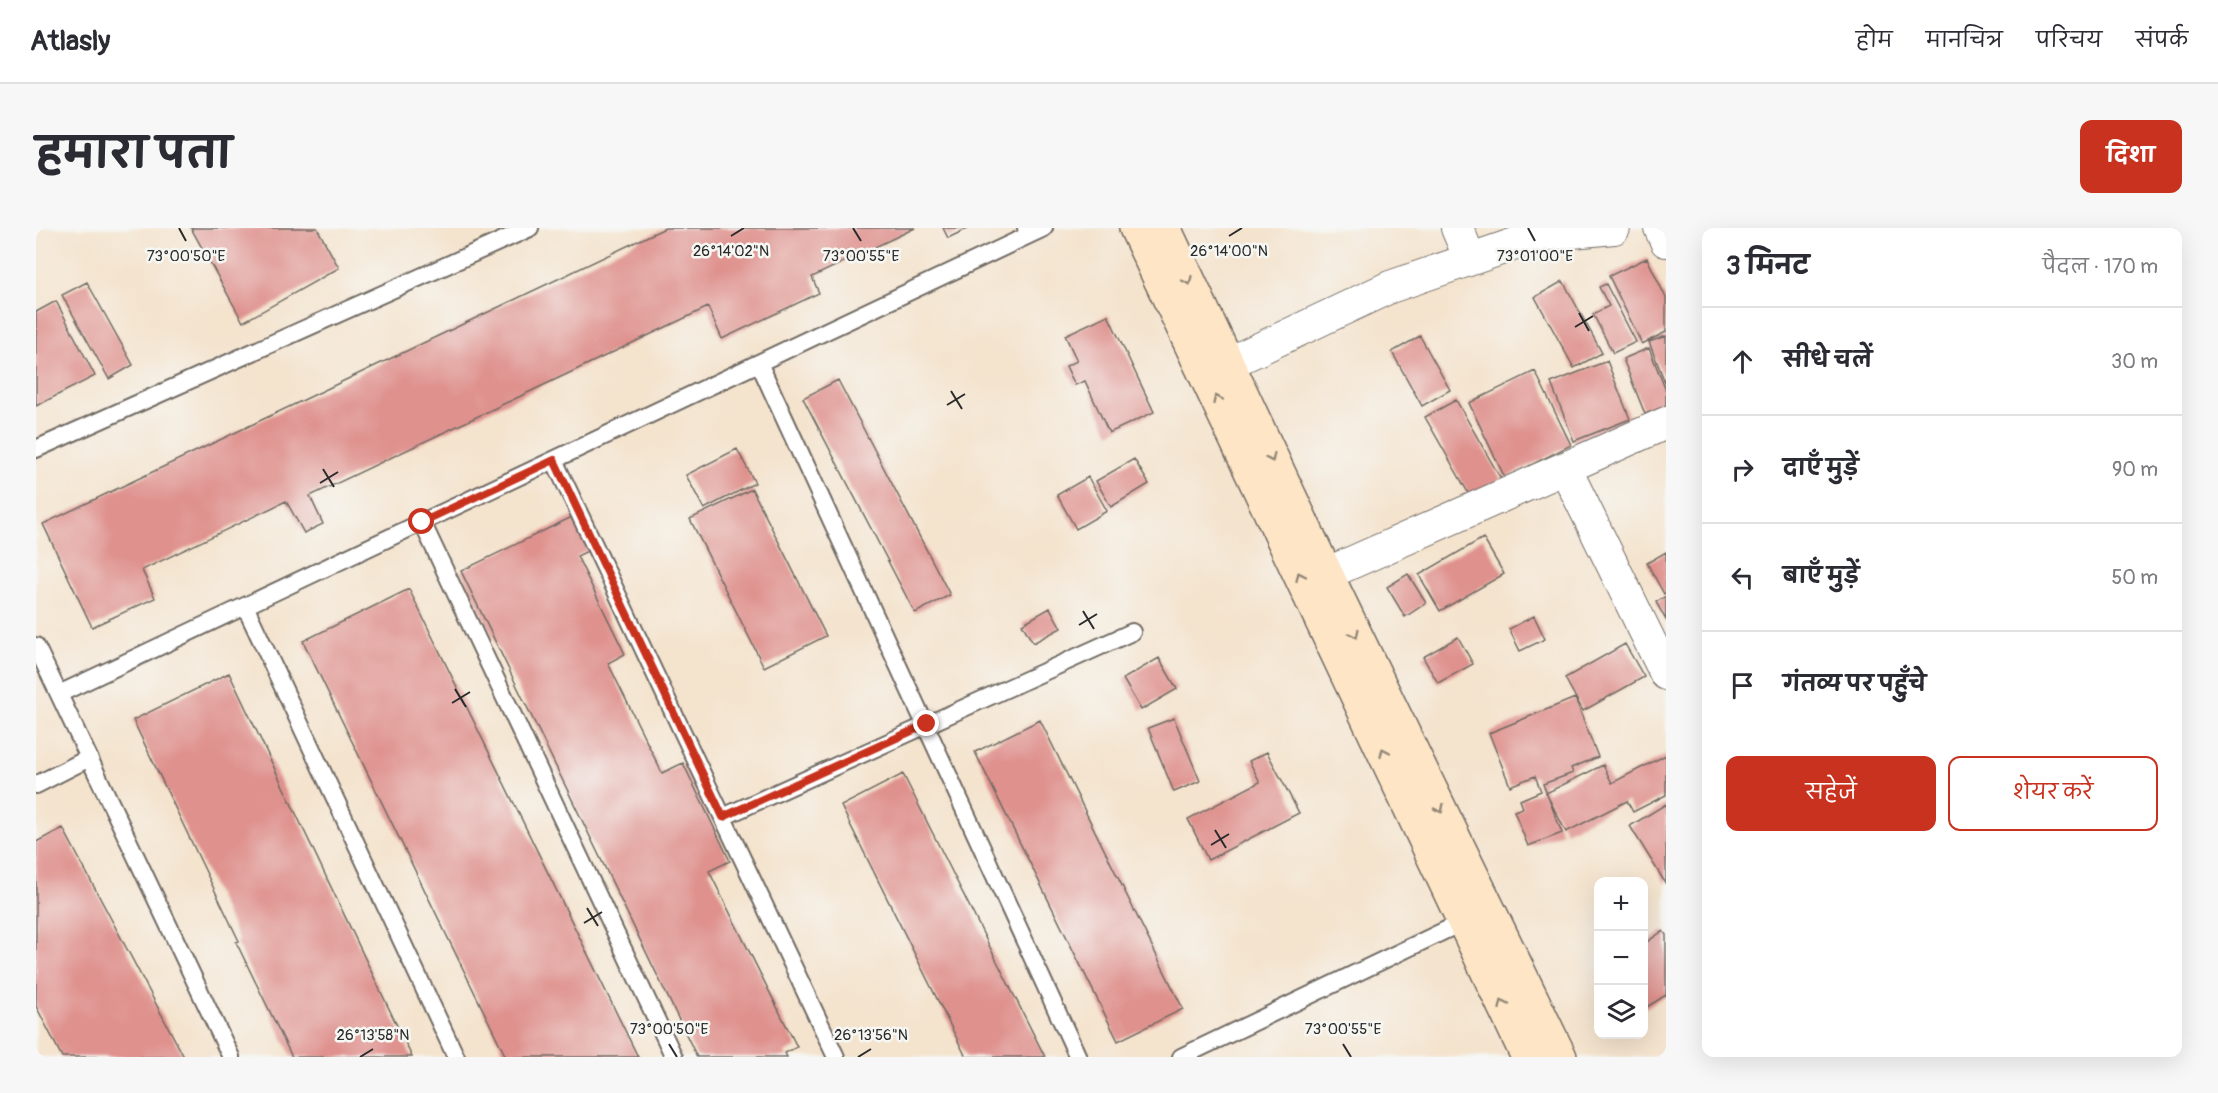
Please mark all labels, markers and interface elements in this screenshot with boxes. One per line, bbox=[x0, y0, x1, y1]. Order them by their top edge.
text: Atlasly bbox=[30, 24, 110, 59]
text: होम bbox=[1856, 27, 1893, 54]
text: मानचित्र bbox=[1926, 27, 2003, 54]
text: परिचय bbox=[2036, 27, 2102, 54]
text: संपर्क bbox=[2135, 27, 2188, 54]
button: दिशा bbox=[2080, 120, 2182, 193]
text: हमारा पता bbox=[36, 128, 232, 180]
text: 26°14'02"N bbox=[693, 242, 769, 261]
text: 26°14'00"N bbox=[1190, 242, 1268, 261]
text: 73°00'50"E bbox=[147, 247, 225, 266]
text: 73°00'55"E bbox=[823, 247, 899, 266]
text: 73°01'00"E bbox=[1497, 247, 1573, 266]
text: 3 मिनट bbox=[1726, 250, 1809, 282]
text: पैदल · 170 m bbox=[2042, 254, 2158, 279]
one-way arrow bbox=[1181, 275, 1193, 286]
icon: ahead bbox=[1726, 345, 1759, 378]
text: सीधे चलें bbox=[1783, 346, 1872, 374]
text: 30 m bbox=[2111, 349, 2158, 374]
one-way arrow bbox=[1212, 395, 1224, 406]
one-way arrow bbox=[1264, 451, 1276, 462]
icon: right bbox=[1726, 453, 1759, 486]
text: दाएँ मुड़ें bbox=[1783, 454, 1859, 482]
text: 90 m bbox=[2112, 457, 2158, 482]
route start bbox=[408, 508, 434, 534]
icon: left bbox=[1726, 561, 1759, 594]
text: बाएँ मुड़ें bbox=[1783, 562, 1859, 590]
text: 50 m bbox=[2111, 565, 2158, 590]
one-way arrow bbox=[1296, 571, 1308, 582]
one-way arrow bbox=[1347, 627, 1359, 638]
icon: arrive bbox=[1726, 669, 1759, 702]
text: गंतव्य पर पहुँचे bbox=[1783, 670, 1926, 698]
route end bbox=[913, 710, 939, 736]
one-way arrow bbox=[1379, 747, 1391, 758]
button: सहेजें bbox=[1726, 756, 1936, 831]
button: शेयर करें bbox=[1948, 756, 2158, 831]
one-way arrow bbox=[1432, 803, 1444, 814]
map controls bbox=[1594, 877, 1648, 1039]
button: + bbox=[1594, 877, 1648, 931]
button: − bbox=[1594, 931, 1648, 985]
button: layers bbox=[1594, 985, 1648, 1039]
one-way arrow bbox=[1499, 1000, 1511, 1011]
text: 73°00'50"E bbox=[630, 1020, 708, 1039]
text: 73°00'55"E bbox=[1305, 1020, 1381, 1039]
text: 26°13'58"N bbox=[337, 1026, 409, 1045]
text: 26°13'56"N bbox=[834, 1026, 908, 1045]

